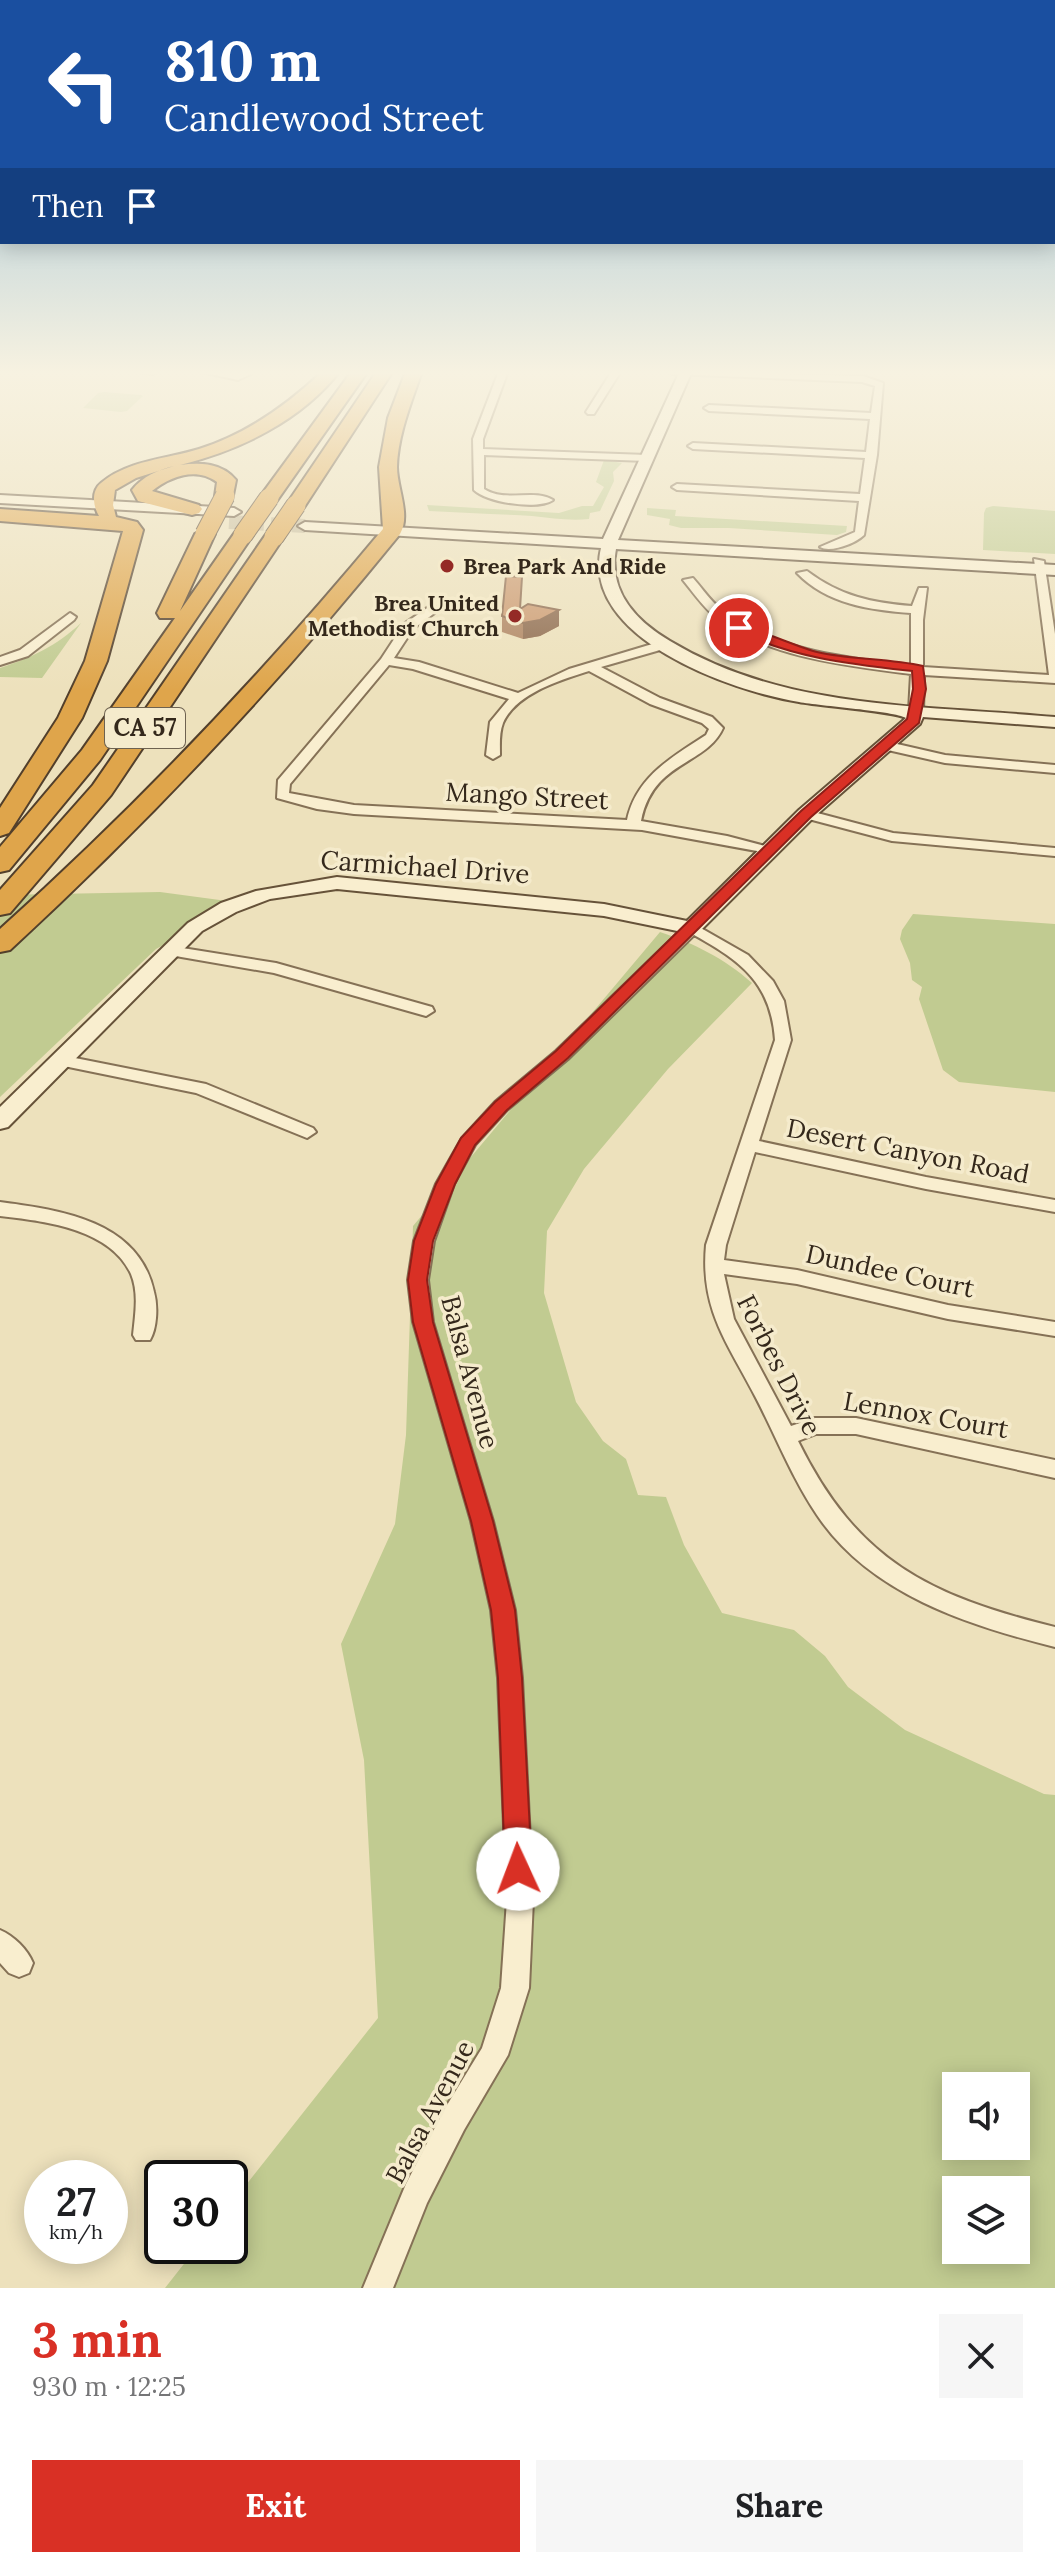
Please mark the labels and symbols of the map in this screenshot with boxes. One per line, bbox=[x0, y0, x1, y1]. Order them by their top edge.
place label: Brea Park And Ride bbox=[463, 552, 666, 580]
marker: Brea Park And Ride bbox=[438, 557, 456, 575]
place label: Brea United Methodist Church bbox=[308, 589, 499, 642]
pin bbox=[705, 594, 773, 662]
marker: Brea United Methodist Church bbox=[506, 607, 524, 625]
road number: CA 57 bbox=[105, 708, 185, 748]
street label: Mango Street bbox=[445, 775, 609, 816]
street label: Carmichael Drive bbox=[320, 843, 531, 890]
street label: Desert Canyon Road bbox=[784, 1111, 1032, 1190]
street label: Dundee Court bbox=[803, 1237, 977, 1304]
street label: Forbes Drive bbox=[730, 1289, 829, 1441]
street label: Balsa Avenue bbox=[434, 1292, 507, 1452]
street label: Lennox Court bbox=[841, 1384, 1011, 1445]
position arrow bbox=[476, 1827, 560, 1911]
street label: Balsa Avenue bbox=[378, 2035, 481, 2189]
speed limit sign: 30 bbox=[144, 2160, 248, 2264]

